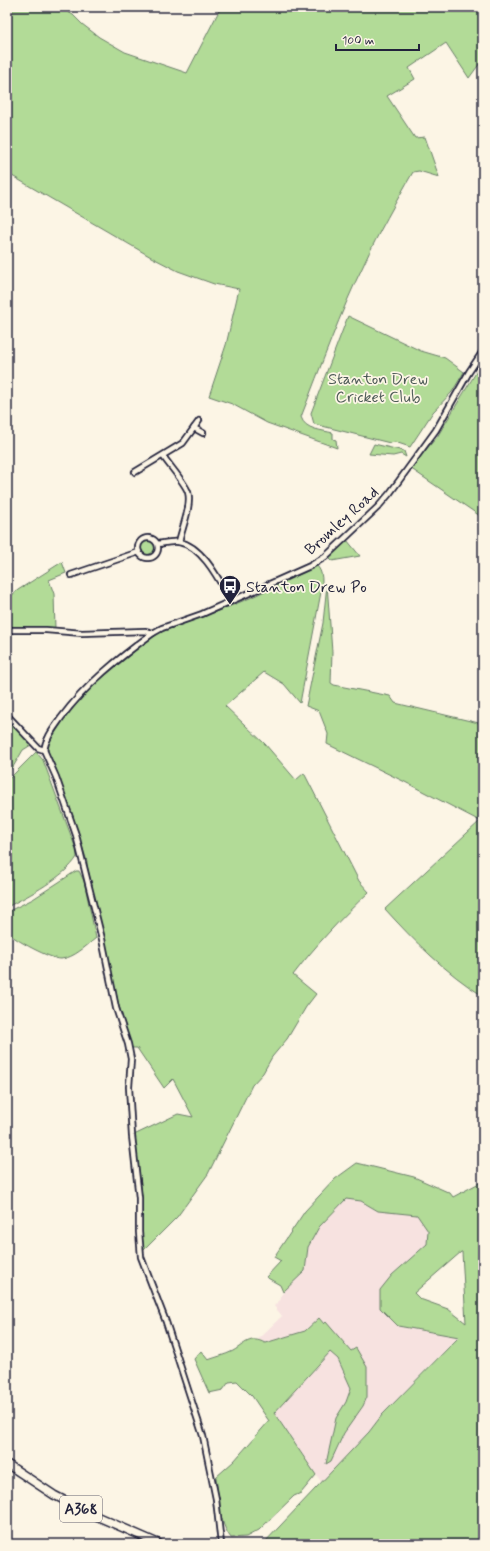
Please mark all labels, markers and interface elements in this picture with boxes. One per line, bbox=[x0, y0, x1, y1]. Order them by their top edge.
scale bar bbox=[336, 26, 419, 52]
text: 100 m bbox=[342, 33, 374, 49]
park label: Stanton Drew Cricket Club bbox=[328, 369, 428, 408]
street label: Bromley Road bbox=[301, 482, 383, 560]
bus stop icon: Stanton Drew Po bbox=[217, 573, 243, 606]
place label: Stanton Drew Po bbox=[246, 577, 367, 598]
road number: A368 bbox=[60, 1496, 102, 1522]

